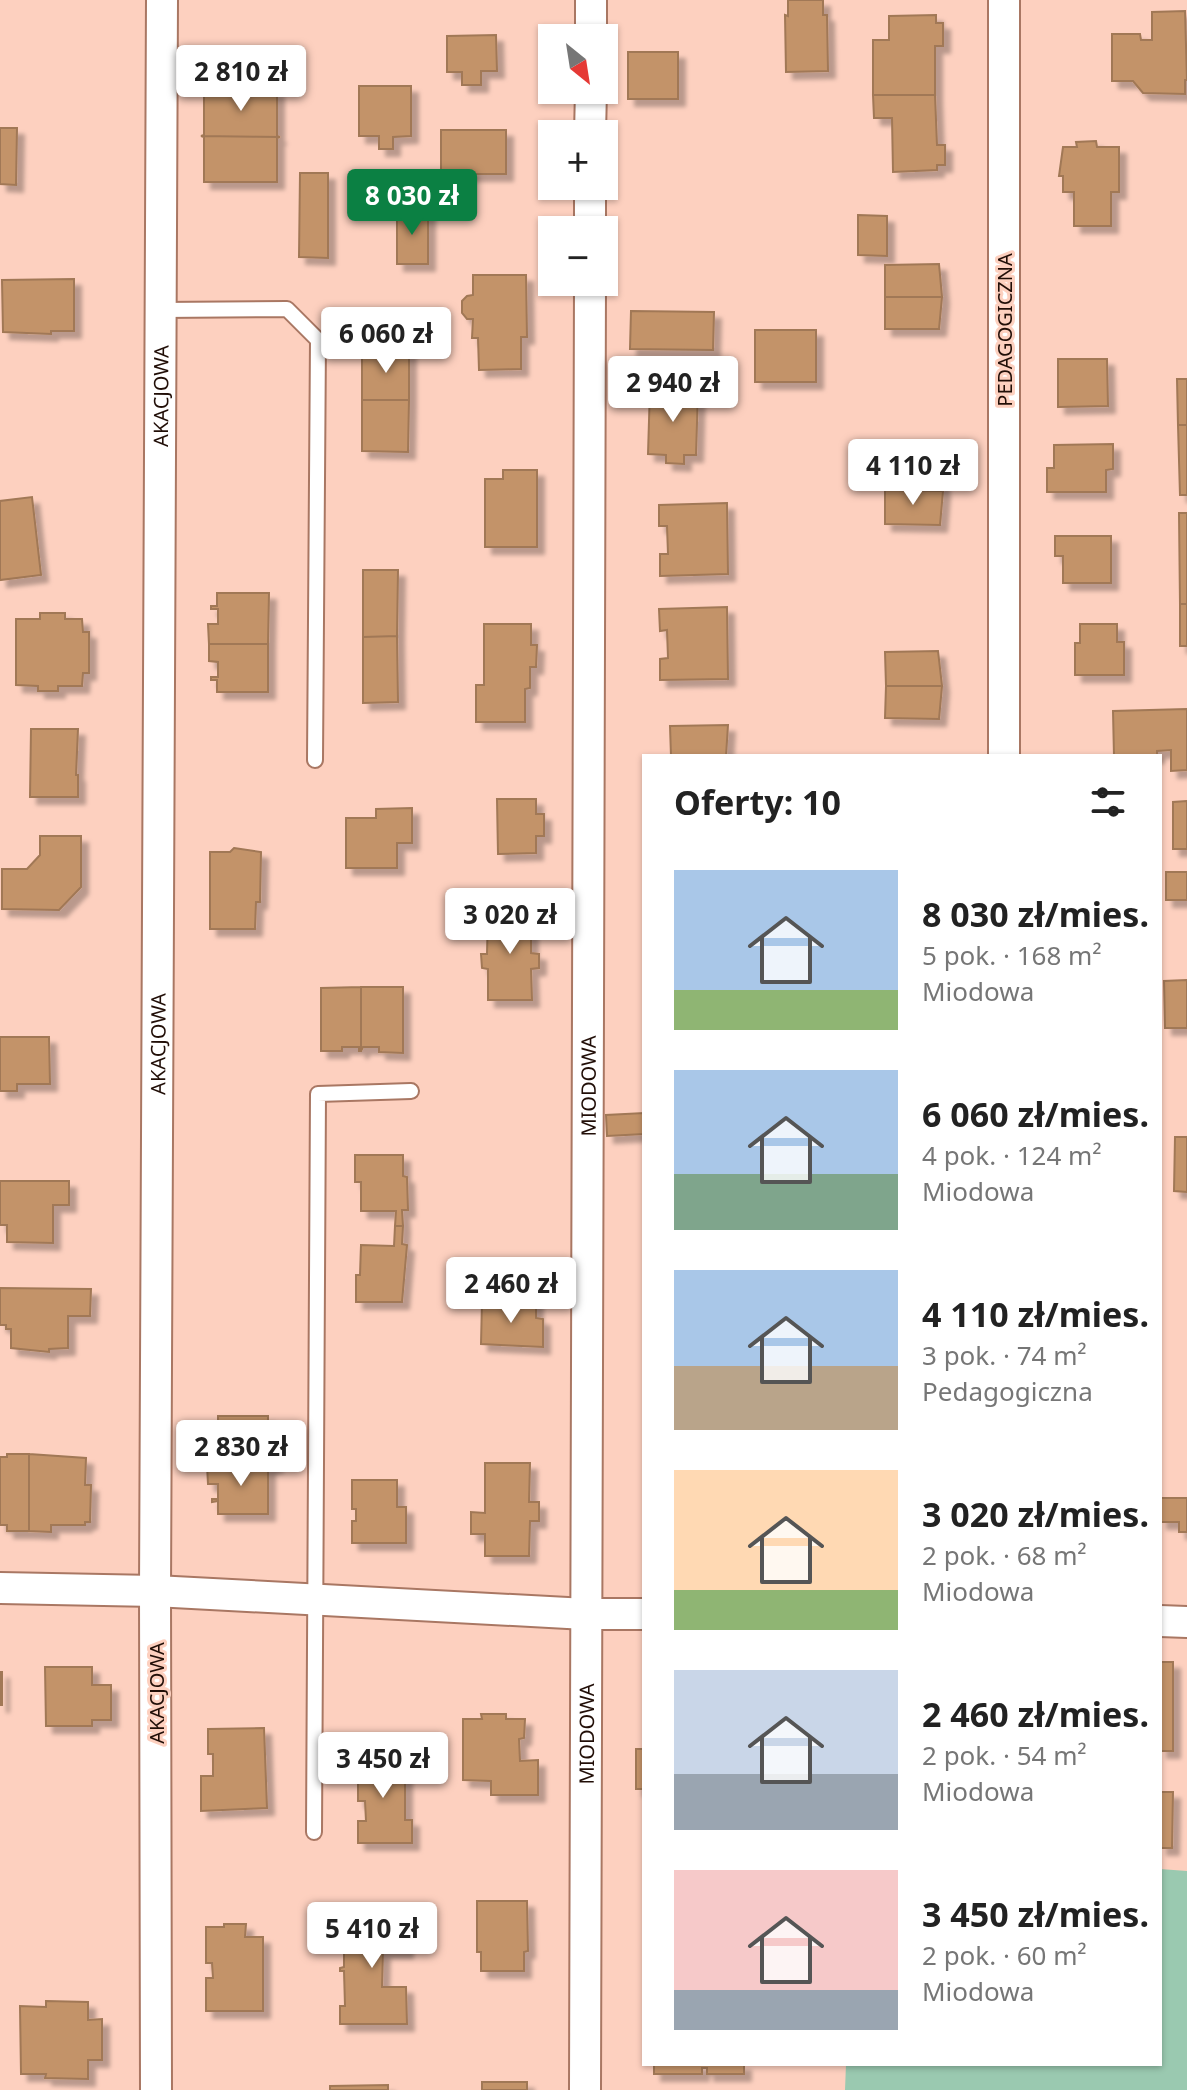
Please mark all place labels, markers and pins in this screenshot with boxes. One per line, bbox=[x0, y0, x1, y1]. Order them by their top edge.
pin: 2 810 zł bbox=[158, 45, 324, 113]
pin: 8 030 zł bbox=[329, 169, 495, 237]
pin: 6 060 zł bbox=[303, 307, 469, 375]
pin: 2 940 zł bbox=[590, 356, 756, 424]
pin: 4 110 zł bbox=[830, 439, 996, 507]
pin: 3 020 zł bbox=[427, 888, 593, 956]
pin: 2 460 zł bbox=[428, 1257, 594, 1325]
pin: 2 830 zł bbox=[158, 1420, 324, 1488]
pin: 3 450 zł bbox=[300, 1732, 466, 1800]
pin: 5 410 zł bbox=[289, 1902, 455, 1970]

